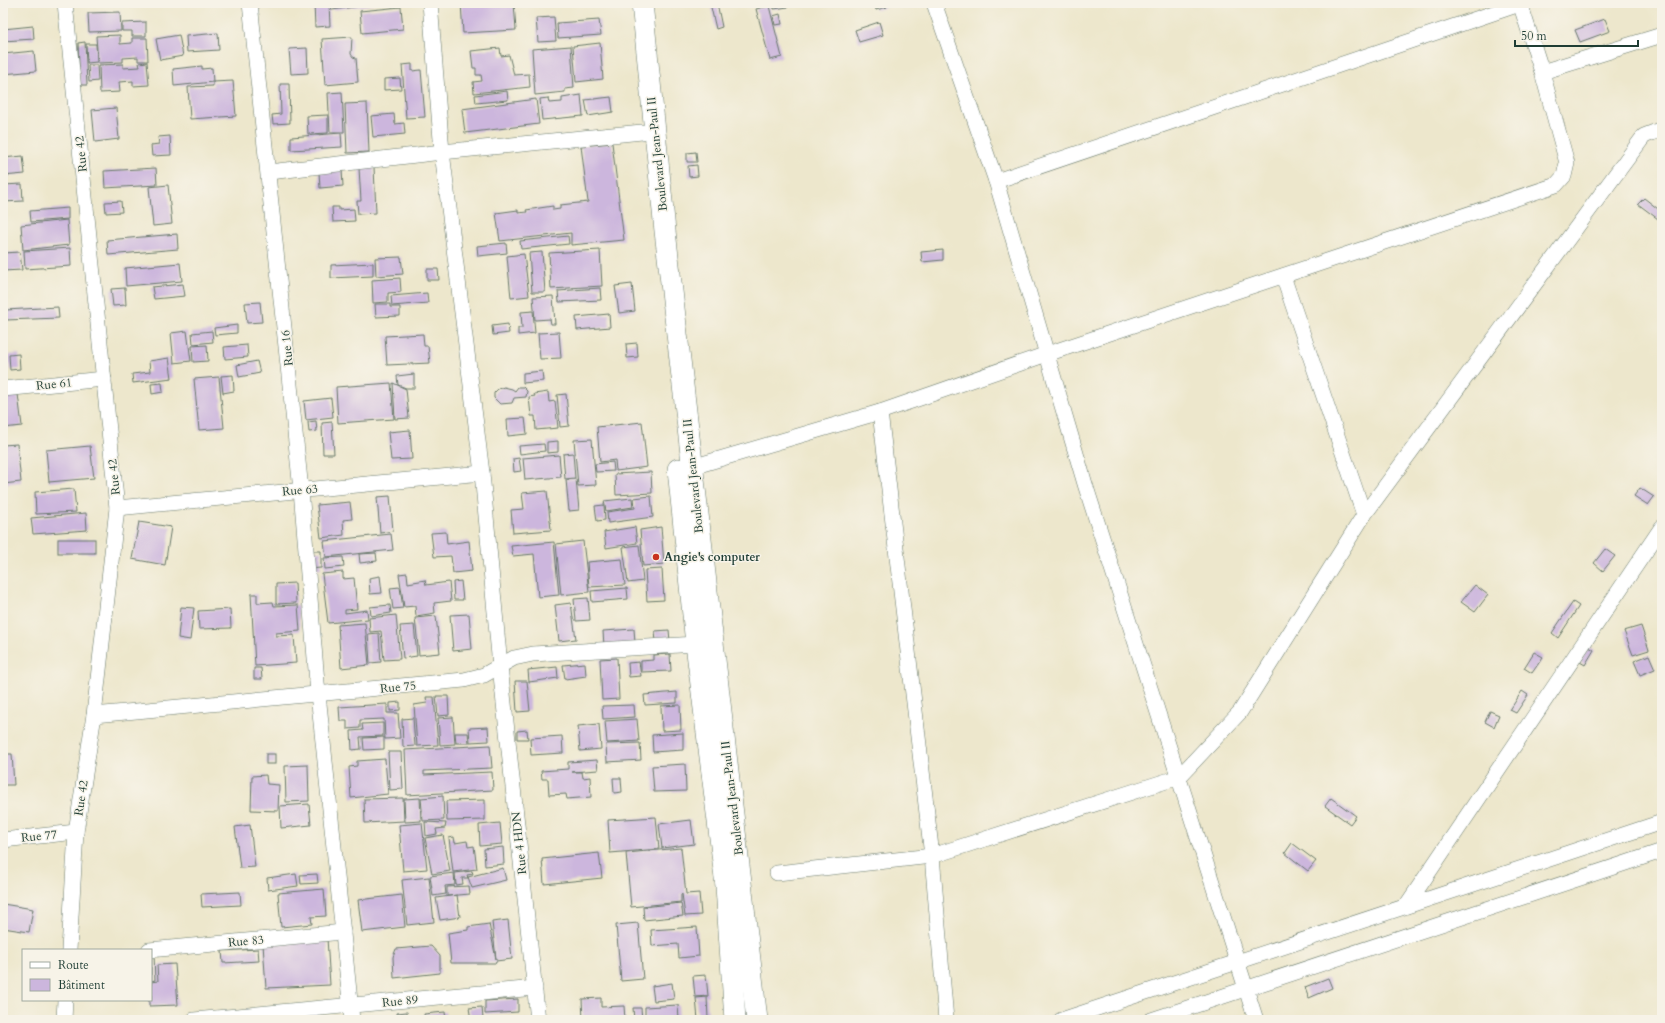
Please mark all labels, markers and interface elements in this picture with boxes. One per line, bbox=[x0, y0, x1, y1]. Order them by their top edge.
scale bar bbox=[1515, 22, 1638, 48]
text: 50 m bbox=[1521, 28, 1548, 44]
street label: Boulevard Jean-Paul II bbox=[643, 96, 671, 212]
street label: Rue 42 bbox=[71, 135, 91, 173]
street label: Rue 16 bbox=[277, 329, 297, 367]
street label: Rue 61 bbox=[35, 374, 73, 394]
street label: Boulevard Jean-Paul II bbox=[679, 418, 707, 534]
street label: Rue 42 bbox=[104, 458, 124, 496]
street label: Rue 63 bbox=[281, 480, 319, 500]
place label: Angie's computer bbox=[664, 549, 760, 565]
marker: Angie's computer bbox=[651, 552, 661, 562]
street label: Rue 75 bbox=[379, 677, 417, 697]
street label: Boulevard Jean-Paul II bbox=[717, 740, 747, 856]
street label: Rue 42 bbox=[70, 779, 92, 817]
street label: Rue 4 HDN bbox=[508, 810, 530, 875]
street label: Rue 77 bbox=[20, 826, 58, 846]
street label: Rue 83 bbox=[227, 931, 265, 951]
legend bbox=[22, 949, 152, 1001]
text: Route bbox=[58, 957, 89, 973]
text: Bâtiment bbox=[58, 977, 105, 993]
street label: Rue 89 bbox=[381, 991, 419, 1011]

